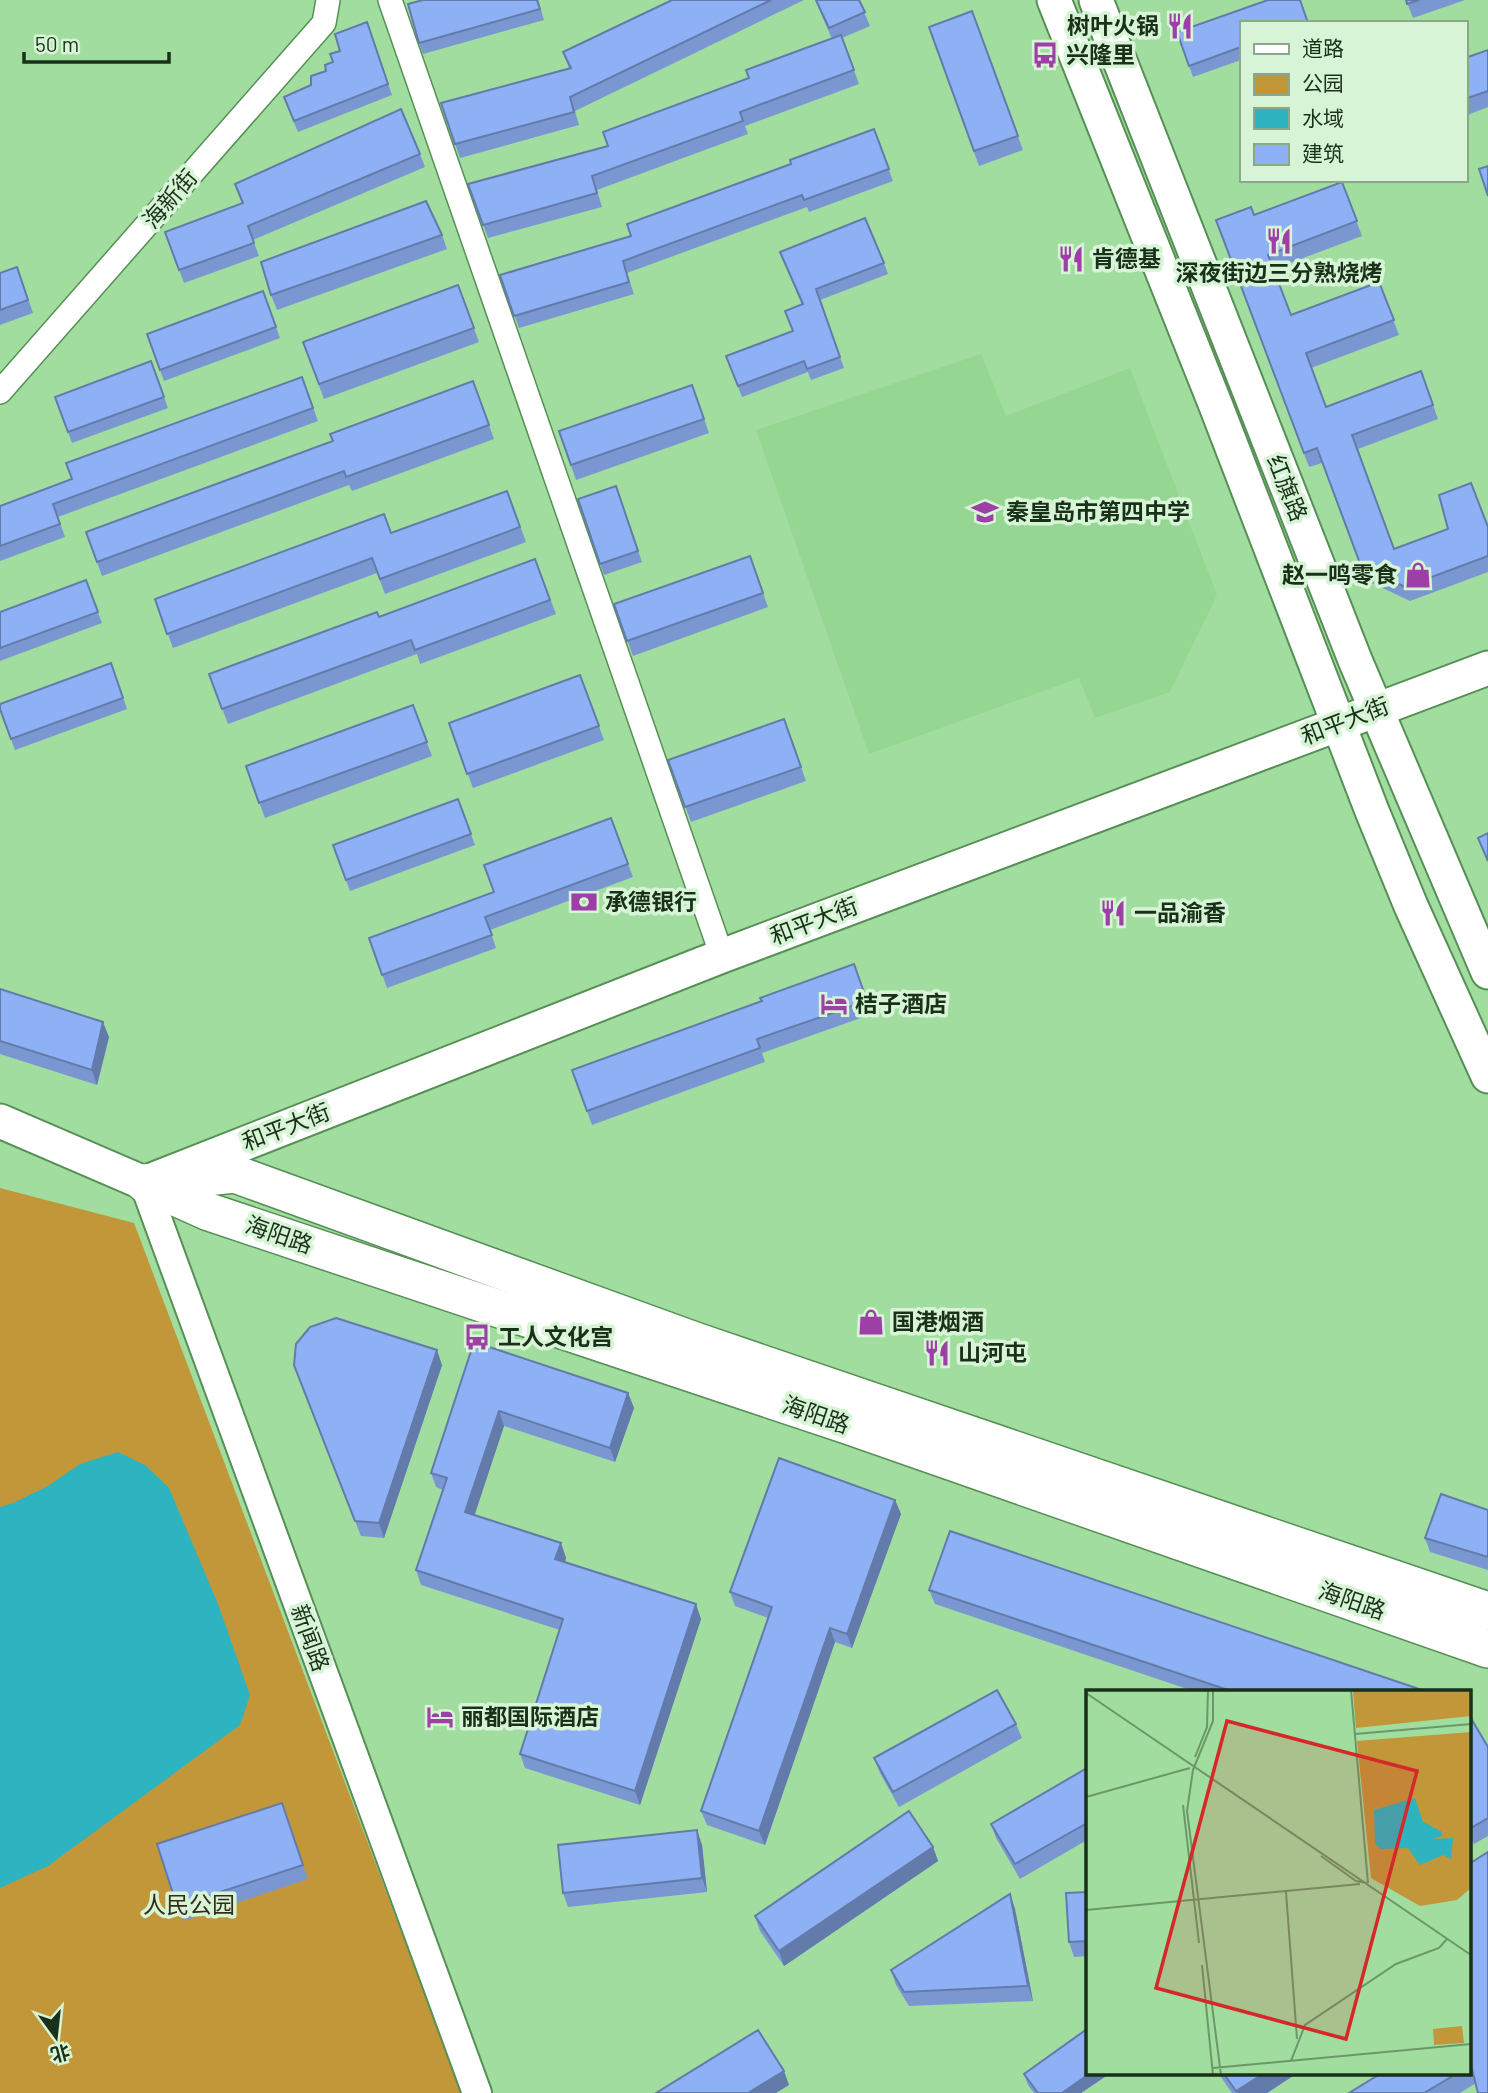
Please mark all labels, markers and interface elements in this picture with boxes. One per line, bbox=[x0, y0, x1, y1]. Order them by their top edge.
place label: 树叶火锅 bbox=[1067, 11, 1159, 39]
restaurant icon: 树叶火锅 bbox=[1165, 11, 1195, 41]
scale bar bbox=[24, 21, 170, 65]
legend bbox=[1240, 21, 1467, 182]
text: 50 m bbox=[35, 31, 79, 56]
text: 道路 bbox=[1302, 35, 1344, 60]
bus stop icon: 兴隆里 bbox=[1030, 40, 1060, 70]
place label: 兴隆里 bbox=[1066, 40, 1135, 68]
text: 公园 bbox=[1302, 70, 1344, 95]
text: 水域 bbox=[1302, 105, 1344, 130]
text: 建筑 bbox=[1302, 140, 1344, 165]
street label: 海新街 bbox=[136, 163, 202, 234]
restaurant icon: 深夜街边三分熟烧烤 bbox=[1264, 226, 1294, 256]
restaurant icon: 肯德基 bbox=[1056, 244, 1086, 274]
place label: 肯德基 bbox=[1092, 244, 1161, 272]
place label: 深夜街边三分熟烧烤 bbox=[1176, 258, 1383, 286]
street label: 红旗路 bbox=[1262, 450, 1314, 525]
school or university icon: 秦皇岛市第四中学 bbox=[970, 497, 1000, 527]
place label: 秦皇岛市第四中学 bbox=[1006, 497, 1190, 525]
place label: 赵一鸣零食 bbox=[1282, 560, 1398, 588]
shop icon: 赵一鸣零食 bbox=[1403, 560, 1433, 590]
street label: 和平大街 bbox=[1297, 691, 1393, 750]
bank icon: 承德银行 bbox=[569, 887, 599, 917]
place label: 承德银行 bbox=[605, 887, 697, 915]
street label: 和平大街 bbox=[766, 891, 862, 950]
restaurant icon: 一品渝香 bbox=[1098, 898, 1128, 928]
place label: 一品渝香 bbox=[1134, 898, 1226, 926]
hotel icon: 桔子酒店 bbox=[819, 989, 849, 1019]
place label: 桔子酒店 bbox=[855, 989, 947, 1017]
street label: 和平大街 bbox=[238, 1097, 334, 1156]
street label: 海阳路 bbox=[242, 1210, 317, 1259]
shop icon: 国港烟酒 bbox=[856, 1307, 886, 1337]
place label: 国港烟酒 bbox=[892, 1307, 984, 1335]
bus stop icon: 工人文化宫 bbox=[462, 1322, 492, 1352]
place label: 工人文化宫 bbox=[498, 1322, 613, 1350]
restaurant icon: 山河屯 bbox=[922, 1338, 952, 1368]
place label: 山河屯 bbox=[958, 1338, 1027, 1366]
street label: 海阳路 bbox=[779, 1390, 854, 1439]
street label: 海阳路 bbox=[1315, 1576, 1390, 1625]
street label: 新闻路 bbox=[286, 1600, 336, 1675]
inset map bbox=[1086, 1690, 1470, 2076]
hotel icon: 丽都国际酒店 bbox=[425, 1702, 455, 1732]
place label: 丽都国际酒店 bbox=[461, 1702, 599, 1730]
park label: 人民公园 bbox=[143, 1890, 235, 1918]
north arrow bbox=[21, 2002, 91, 2072]
text: 北 bbox=[48, 2040, 73, 2067]

